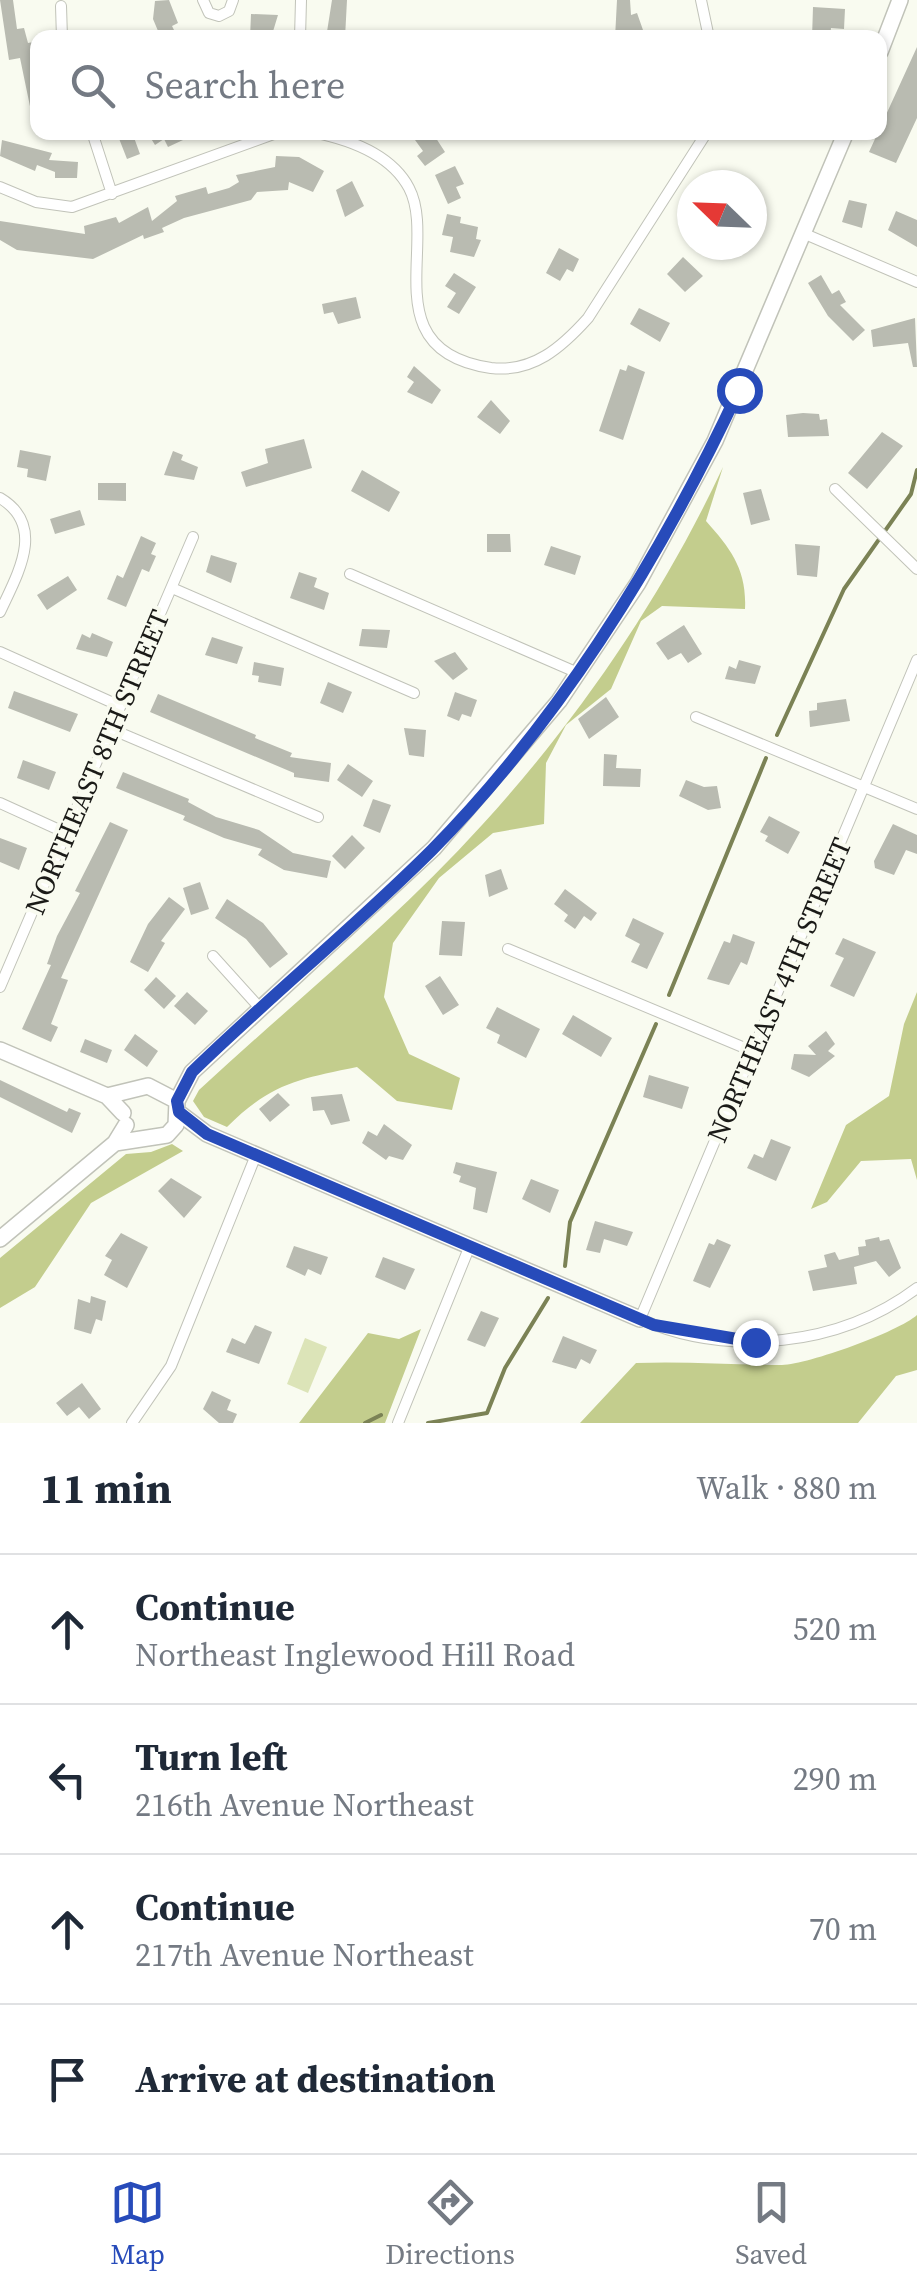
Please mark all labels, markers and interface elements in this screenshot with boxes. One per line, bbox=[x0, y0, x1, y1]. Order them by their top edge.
search box bbox=[30, 30, 887, 140]
icon: search bbox=[65, 58, 120, 113]
text: Search here bbox=[145, 59, 345, 111]
north arrow bbox=[677, 170, 767, 260]
route start bbox=[717, 368, 763, 414]
street label: NORTHEAST 8TH STREET bbox=[16, 604, 178, 920]
street label: NORTHEAST 4TH STREET bbox=[698, 832, 860, 1148]
route end bbox=[733, 1320, 779, 1366]
text: 11 min bbox=[40, 1459, 172, 1517]
text: Walk · 880 m bbox=[696, 1466, 877, 1510]
text: Continue bbox=[135, 1581, 295, 1633]
icon: ahead bbox=[40, 1602, 95, 1657]
text: 520 m bbox=[793, 1607, 877, 1651]
text: Northeast Inglewood Hill Road bbox=[135, 1633, 575, 1677]
text: Turn left bbox=[135, 1731, 287, 1783]
icon: left bbox=[40, 1752, 95, 1807]
text: 290 m bbox=[793, 1757, 877, 1801]
text: 216th Avenue Northeast bbox=[135, 1783, 474, 1827]
text: Continue bbox=[135, 1881, 295, 1933]
icon: ahead bbox=[40, 1902, 95, 1957]
text: 70 m bbox=[809, 1907, 877, 1951]
text: 217th Avenue Northeast bbox=[135, 1933, 474, 1977]
icon: arrive bbox=[40, 2052, 95, 2107]
text: Arrive at destination bbox=[135, 2053, 496, 2105]
tab: Map bbox=[110, 2175, 165, 2273]
tab: Directions bbox=[385, 2175, 515, 2273]
tab: Saved bbox=[735, 2175, 807, 2273]

